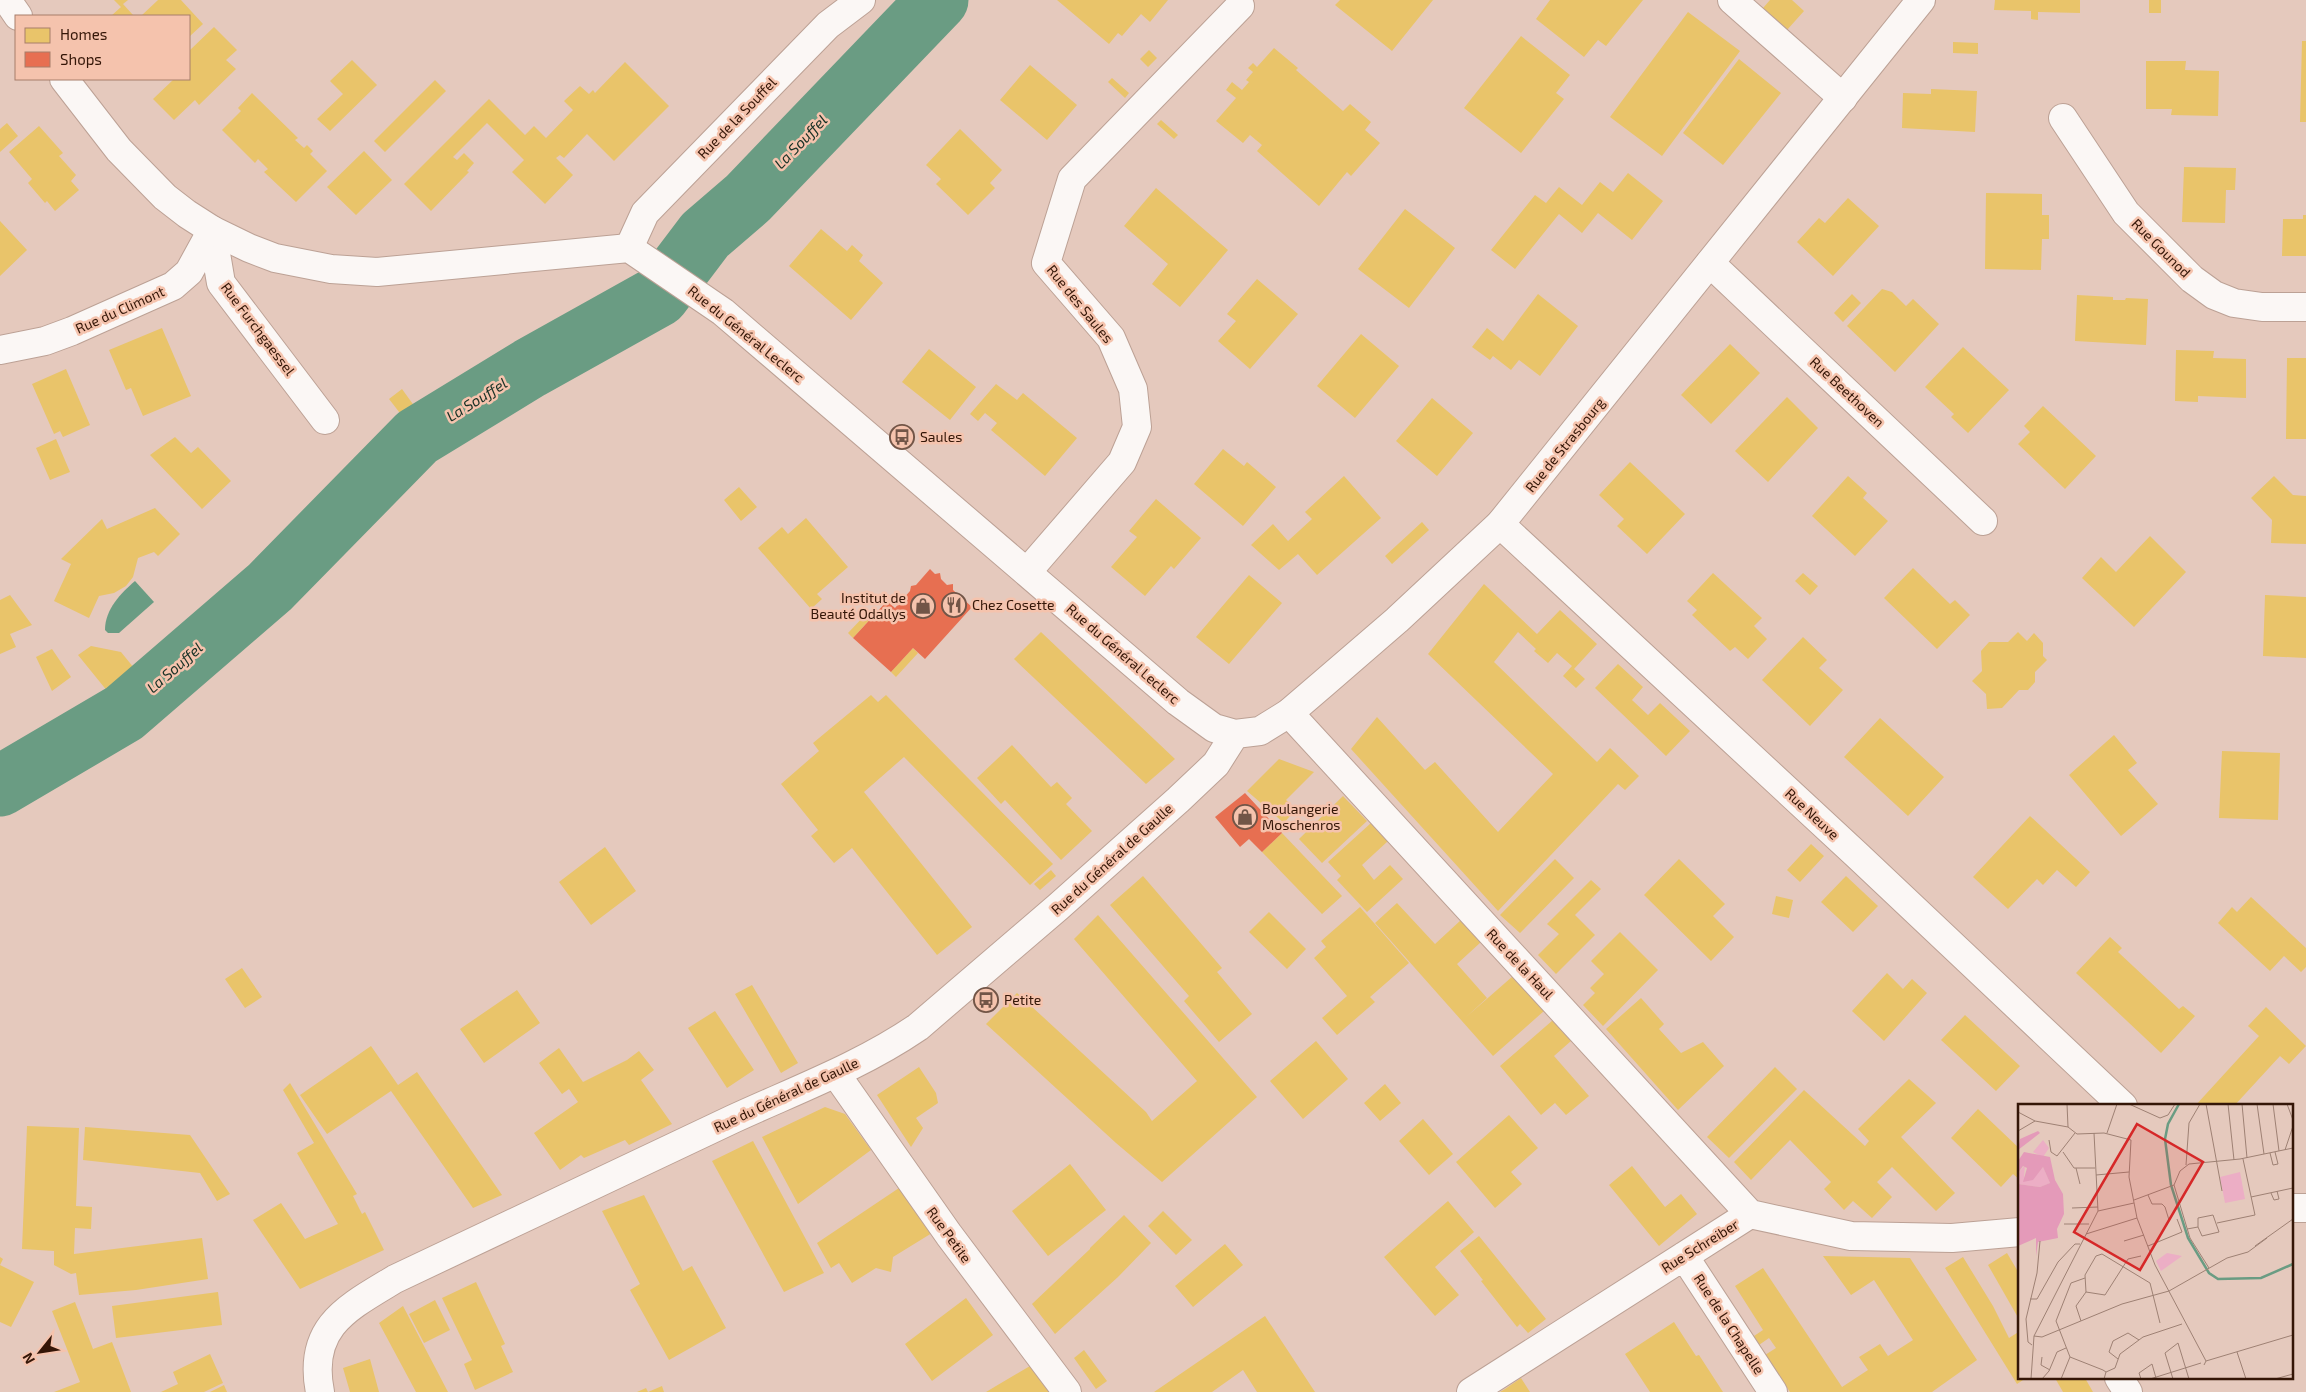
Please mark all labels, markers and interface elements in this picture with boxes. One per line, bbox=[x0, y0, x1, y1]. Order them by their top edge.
legend bbox=[15, 15, 190, 80]
text: Homes bbox=[60, 25, 107, 43]
text: Shops bbox=[60, 50, 102, 68]
street label: Rue de la Souffel bbox=[694, 73, 780, 162]
water label: La Souffel bbox=[770, 111, 830, 172]
street label: Rue Gounod bbox=[2128, 215, 2194, 281]
street label: Rue des Saules bbox=[1044, 261, 1117, 346]
street label: Rue Furchgaessel bbox=[218, 279, 299, 379]
street label: Rue du Climont bbox=[73, 282, 167, 337]
street label: Rue du Général Leclerc bbox=[685, 282, 808, 386]
street label: Rue Beethoven bbox=[1807, 353, 1888, 430]
water label: La Souffel bbox=[443, 374, 510, 425]
street label: Rue de Strasbourg bbox=[1521, 394, 1608, 495]
bus stop icon: Saules bbox=[889, 424, 915, 450]
place label: Saules bbox=[920, 428, 962, 445]
place label: Institut de Beauté Odallys bbox=[811, 589, 906, 622]
restaurant icon: Chez Cosette bbox=[941, 592, 967, 618]
shop icon: Institut de Beauté Odallys bbox=[910, 593, 936, 619]
place label: Chez Cosette bbox=[972, 596, 1055, 613]
street label: Rue du Général Leclerc bbox=[1063, 600, 1183, 707]
water label: La Souffel bbox=[143, 638, 206, 696]
street label: Rue Neuve bbox=[1782, 784, 1843, 843]
street label: Rue du Général de Gaulle bbox=[1047, 800, 1176, 918]
place label: Boulangerie Moschenros bbox=[1262, 800, 1340, 833]
shop icon: Boulangerie Moschenros bbox=[1232, 804, 1258, 830]
street label: Rue de la Haul bbox=[1483, 925, 1558, 1003]
bus stop icon: Petite bbox=[973, 987, 999, 1013]
place label: Petite bbox=[1004, 991, 1041, 1008]
street label: Rue du Général de Gaulle bbox=[711, 1054, 861, 1136]
inset map bbox=[2018, 1104, 2294, 1380]
street label: Rue Petite bbox=[924, 1204, 975, 1266]
street label: Rue Schreiber bbox=[1658, 1215, 1742, 1276]
street label: Rue de la Chapelle bbox=[1691, 1270, 1768, 1377]
north arrow bbox=[15, 1327, 65, 1377]
text: N bbox=[18, 1350, 38, 1367]

